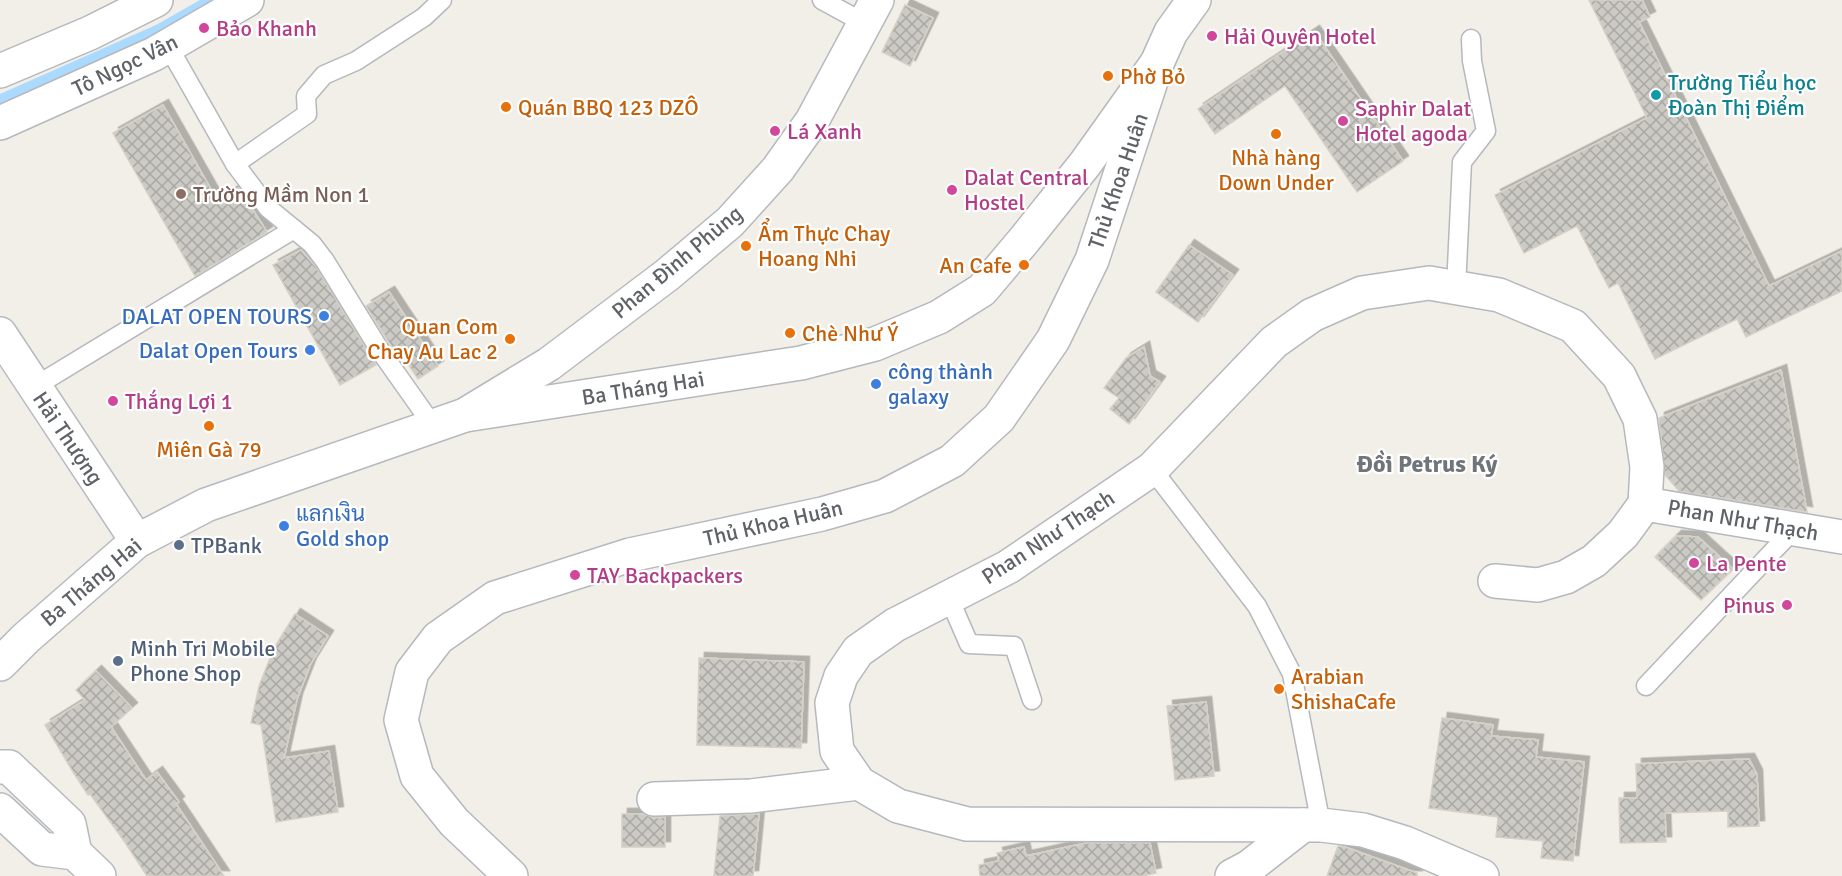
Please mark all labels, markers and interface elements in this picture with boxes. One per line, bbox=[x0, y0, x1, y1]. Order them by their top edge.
place label: Bảo Khanh bbox=[216, 15, 317, 42]
marker: Bảo Khanh bbox=[197, 21, 211, 35]
place label: Hải Quyên Hotel bbox=[1224, 23, 1376, 50]
street label: Tô Ngọc Vân bbox=[68, 28, 182, 102]
marker: Hải Quyên Hotel bbox=[1205, 29, 1219, 43]
place label: Phờ Bỏ bbox=[1120, 63, 1186, 90]
marker: Phờ Bỏ bbox=[1101, 69, 1115, 83]
place label: Trường Tiểu học Đoàn Thị Điểm bbox=[1668, 69, 1816, 121]
marker: Trường Tiểu học Đoàn Thị Điểm bbox=[1649, 88, 1663, 102]
place label: Quán BBQ 123 DZÔ bbox=[518, 94, 699, 121]
place label: Saphir Dalat Hotel agoda bbox=[1355, 95, 1472, 147]
marker: Quán BBQ 123 DZÔ bbox=[499, 100, 513, 114]
street label: Thủ Khoa Huân bbox=[1082, 109, 1154, 253]
marker: Saphir Dalat Hotel agoda bbox=[1336, 114, 1350, 128]
place label: Lá Xanh bbox=[787, 118, 862, 145]
marker: Lá Xanh bbox=[768, 124, 782, 138]
marker: Nhà hàng Down Under bbox=[1269, 127, 1283, 141]
place label: Nhà hàng Down Under bbox=[1218, 144, 1334, 196]
place label: Dalat Central Hostel bbox=[964, 164, 1089, 216]
place label: Trường Mầm Non 1 bbox=[193, 181, 369, 208]
marker: Dalat Central Hostel bbox=[945, 183, 959, 197]
marker: Trường Mầm Non 1 bbox=[174, 187, 188, 201]
street label: Phan Đình Phùng bbox=[606, 200, 748, 324]
place label: Ẩm Thực Chay Hoang Nhi bbox=[758, 217, 891, 272]
marker: Ẩm Thực Chay Hoang Nhi bbox=[739, 239, 753, 253]
place label: An Cafe bbox=[939, 252, 1012, 279]
marker: An Cafe bbox=[1017, 258, 1031, 272]
place label: DALAT OPEN TOURS bbox=[121, 303, 312, 330]
marker: DALAT OPEN TOURS bbox=[317, 309, 331, 323]
place label: Quan Com Chay Au Lac 2 bbox=[367, 313, 498, 365]
place label: Chè Như Ý bbox=[802, 320, 898, 347]
marker: Chè Như Ý bbox=[783, 326, 797, 340]
marker: Quan Com Chay Au Lac 2 bbox=[503, 332, 517, 346]
place label: Dalat Open Tours bbox=[139, 337, 298, 364]
marker: Dalat Open Tours bbox=[303, 343, 317, 357]
place label: công thành galaxy bbox=[888, 358, 993, 410]
street label: Ba Tháng Hai bbox=[580, 365, 706, 411]
marker: công thành galaxy bbox=[869, 377, 883, 391]
street label: Hải Thượng bbox=[27, 386, 109, 490]
place label: Thắng Lợi 1 bbox=[125, 388, 233, 415]
marker: Thắng Lợi 1 bbox=[106, 394, 120, 408]
marker: Miên Gà 79 bbox=[202, 419, 216, 433]
place label: Miên Gà 79 bbox=[156, 436, 262, 463]
district label: Đồi Petrus Ký bbox=[1357, 449, 1497, 479]
street label: Phan Như Thạch bbox=[977, 484, 1119, 590]
street label: Phan Như Thạch bbox=[1665, 493, 1821, 547]
street label: Thủ Khoa Huân bbox=[701, 494, 845, 552]
place label: แลกเงิน Gold shop bbox=[296, 500, 389, 552]
marker: แลกเงิน Gold shop bbox=[277, 519, 291, 533]
street label: Ba Tháng Hai bbox=[35, 532, 147, 632]
place label: TPBank bbox=[191, 532, 262, 559]
marker: TPBank bbox=[172, 538, 186, 552]
place label: La Pente bbox=[1706, 550, 1787, 577]
marker: La Pente bbox=[1687, 556, 1701, 570]
place label: TAY Backpackers bbox=[587, 562, 743, 589]
marker: TAY Backpackers bbox=[568, 568, 582, 582]
place label: Pinus bbox=[1723, 592, 1775, 619]
marker: Pinus bbox=[1780, 598, 1794, 612]
place label: Minh Tri Mobile Phone Shop bbox=[130, 635, 276, 687]
marker: Minh Tri Mobile Phone Shop bbox=[111, 654, 125, 668]
place label: Arabian ShishaCafe bbox=[1291, 663, 1396, 715]
marker: Arabian ShishaCafe bbox=[1272, 682, 1286, 696]

